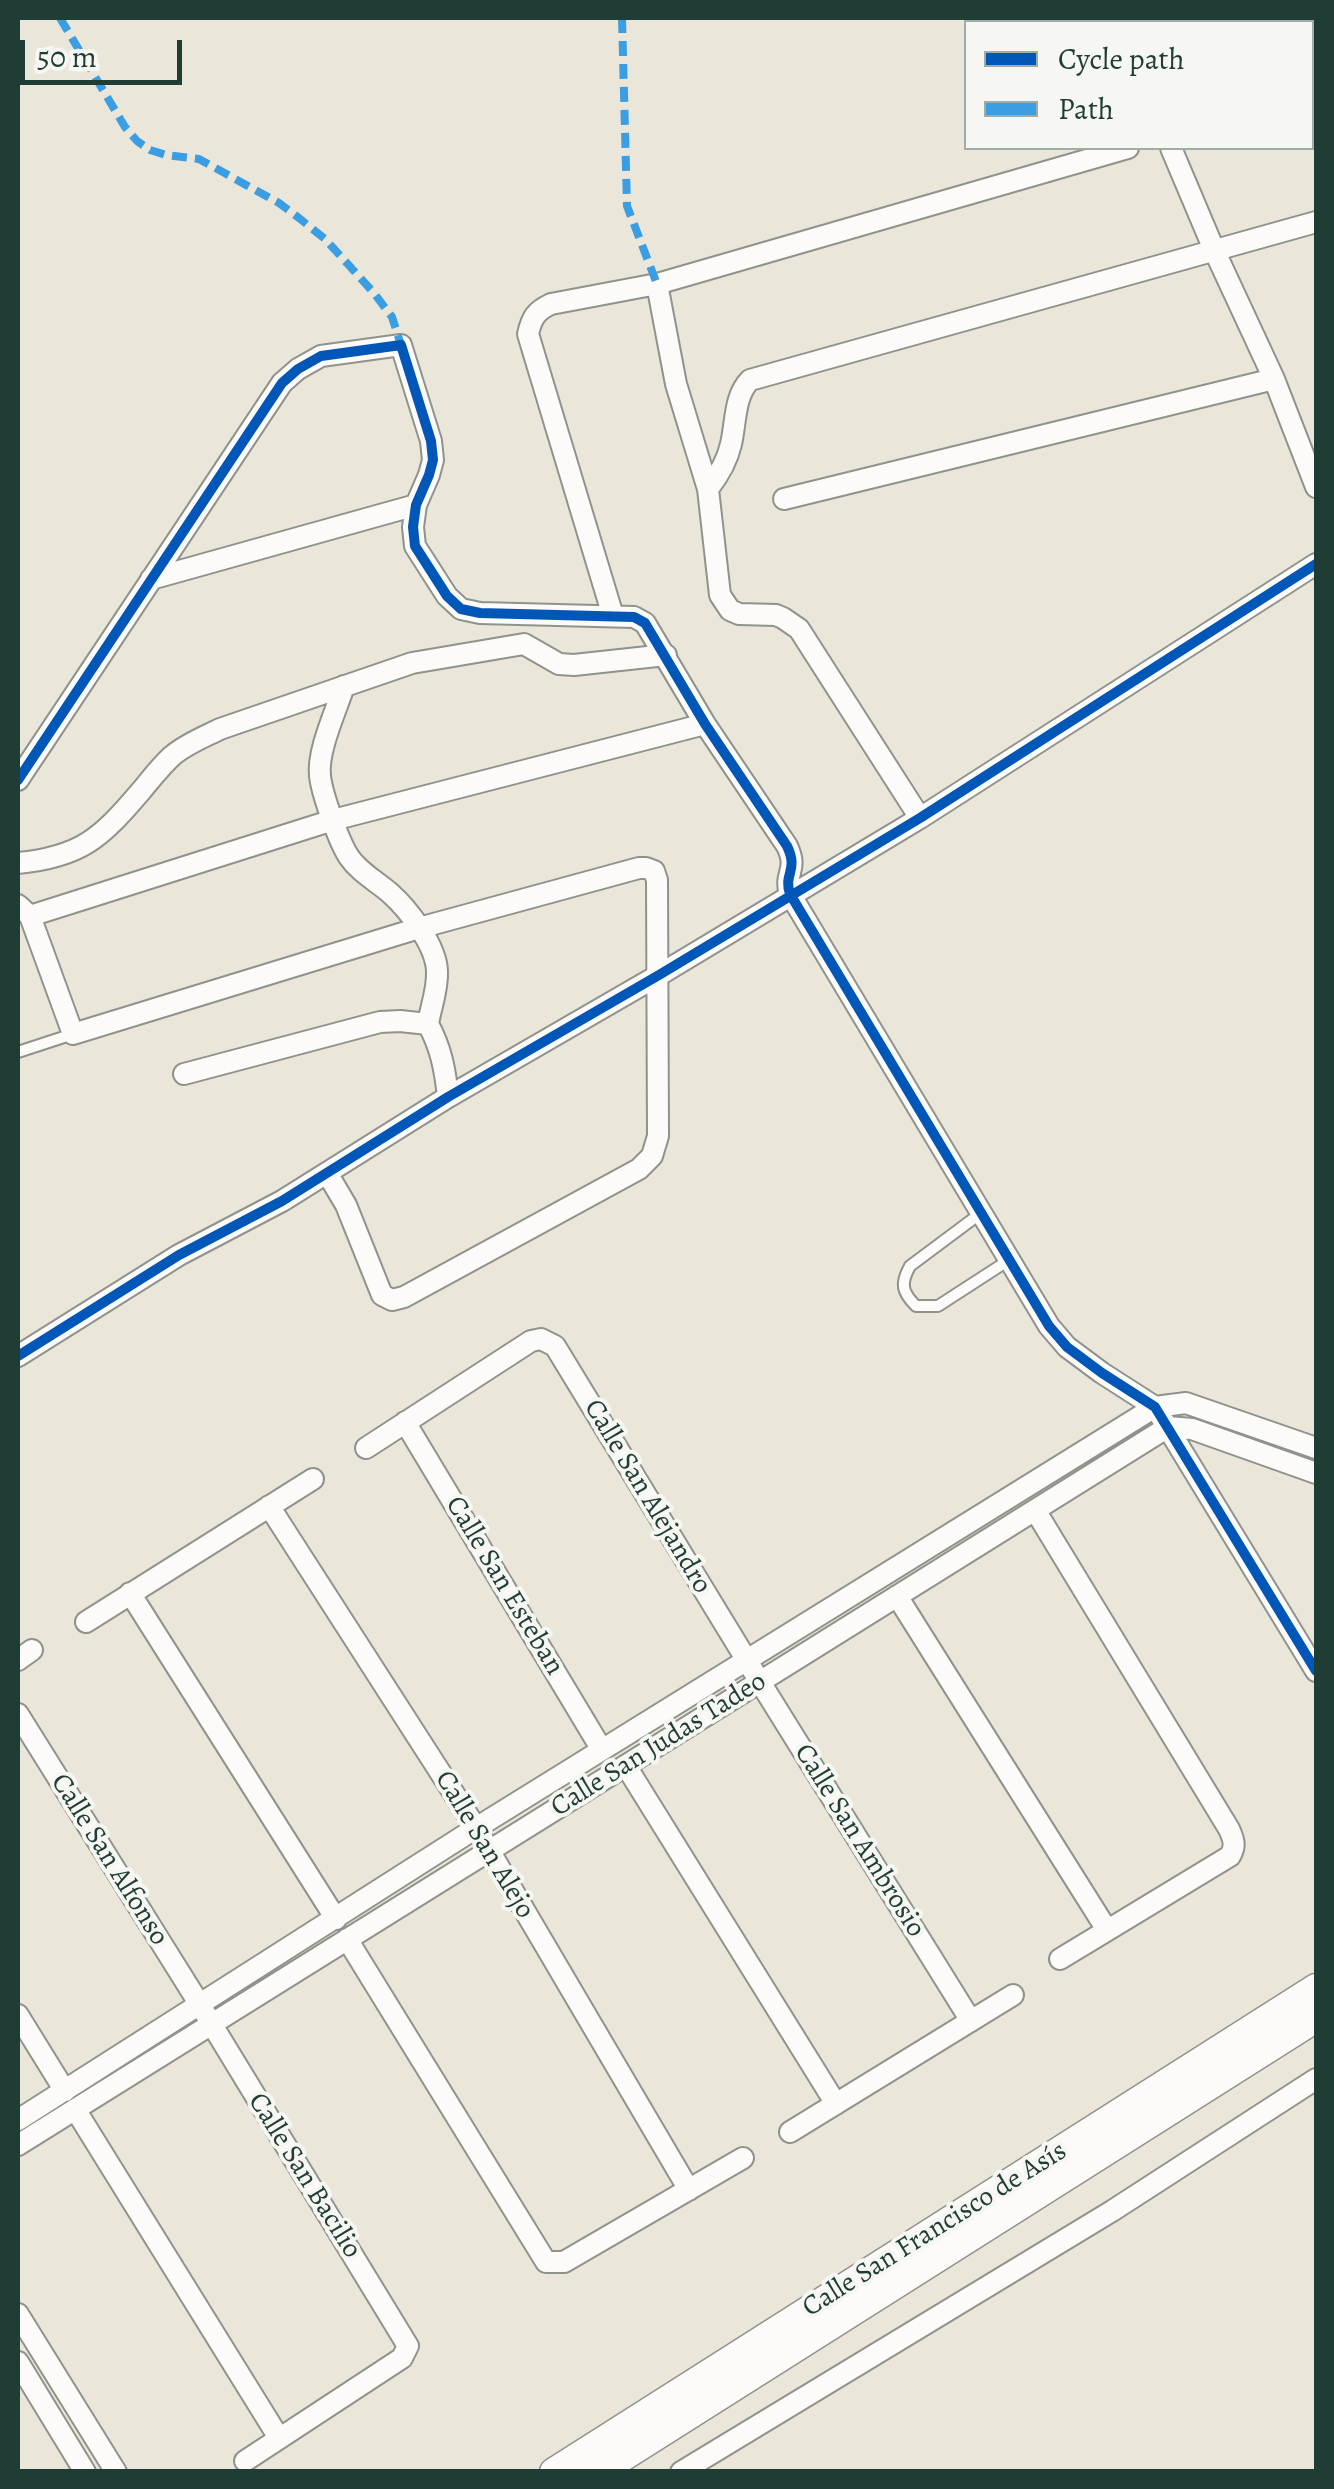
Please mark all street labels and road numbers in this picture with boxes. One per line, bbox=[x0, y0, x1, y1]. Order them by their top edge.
street label: Calle San Alejandro bbox=[576, 1394, 718, 1600]
street label: Calle San Esteban bbox=[437, 1490, 571, 1682]
street label: Calle San Judas Tadeo bbox=[545, 1665, 773, 1825]
street label: Calle San Ambrosio bbox=[786, 1738, 932, 1944]
street label: Calle San Alejo bbox=[427, 1765, 541, 1925]
street label: Calle San Alfonso bbox=[43, 1768, 175, 1952]
street label: Calle San Bacilio bbox=[240, 2087, 368, 2265]
street label: Calle San Francisco de Asís bbox=[797, 2135, 1073, 2325]

